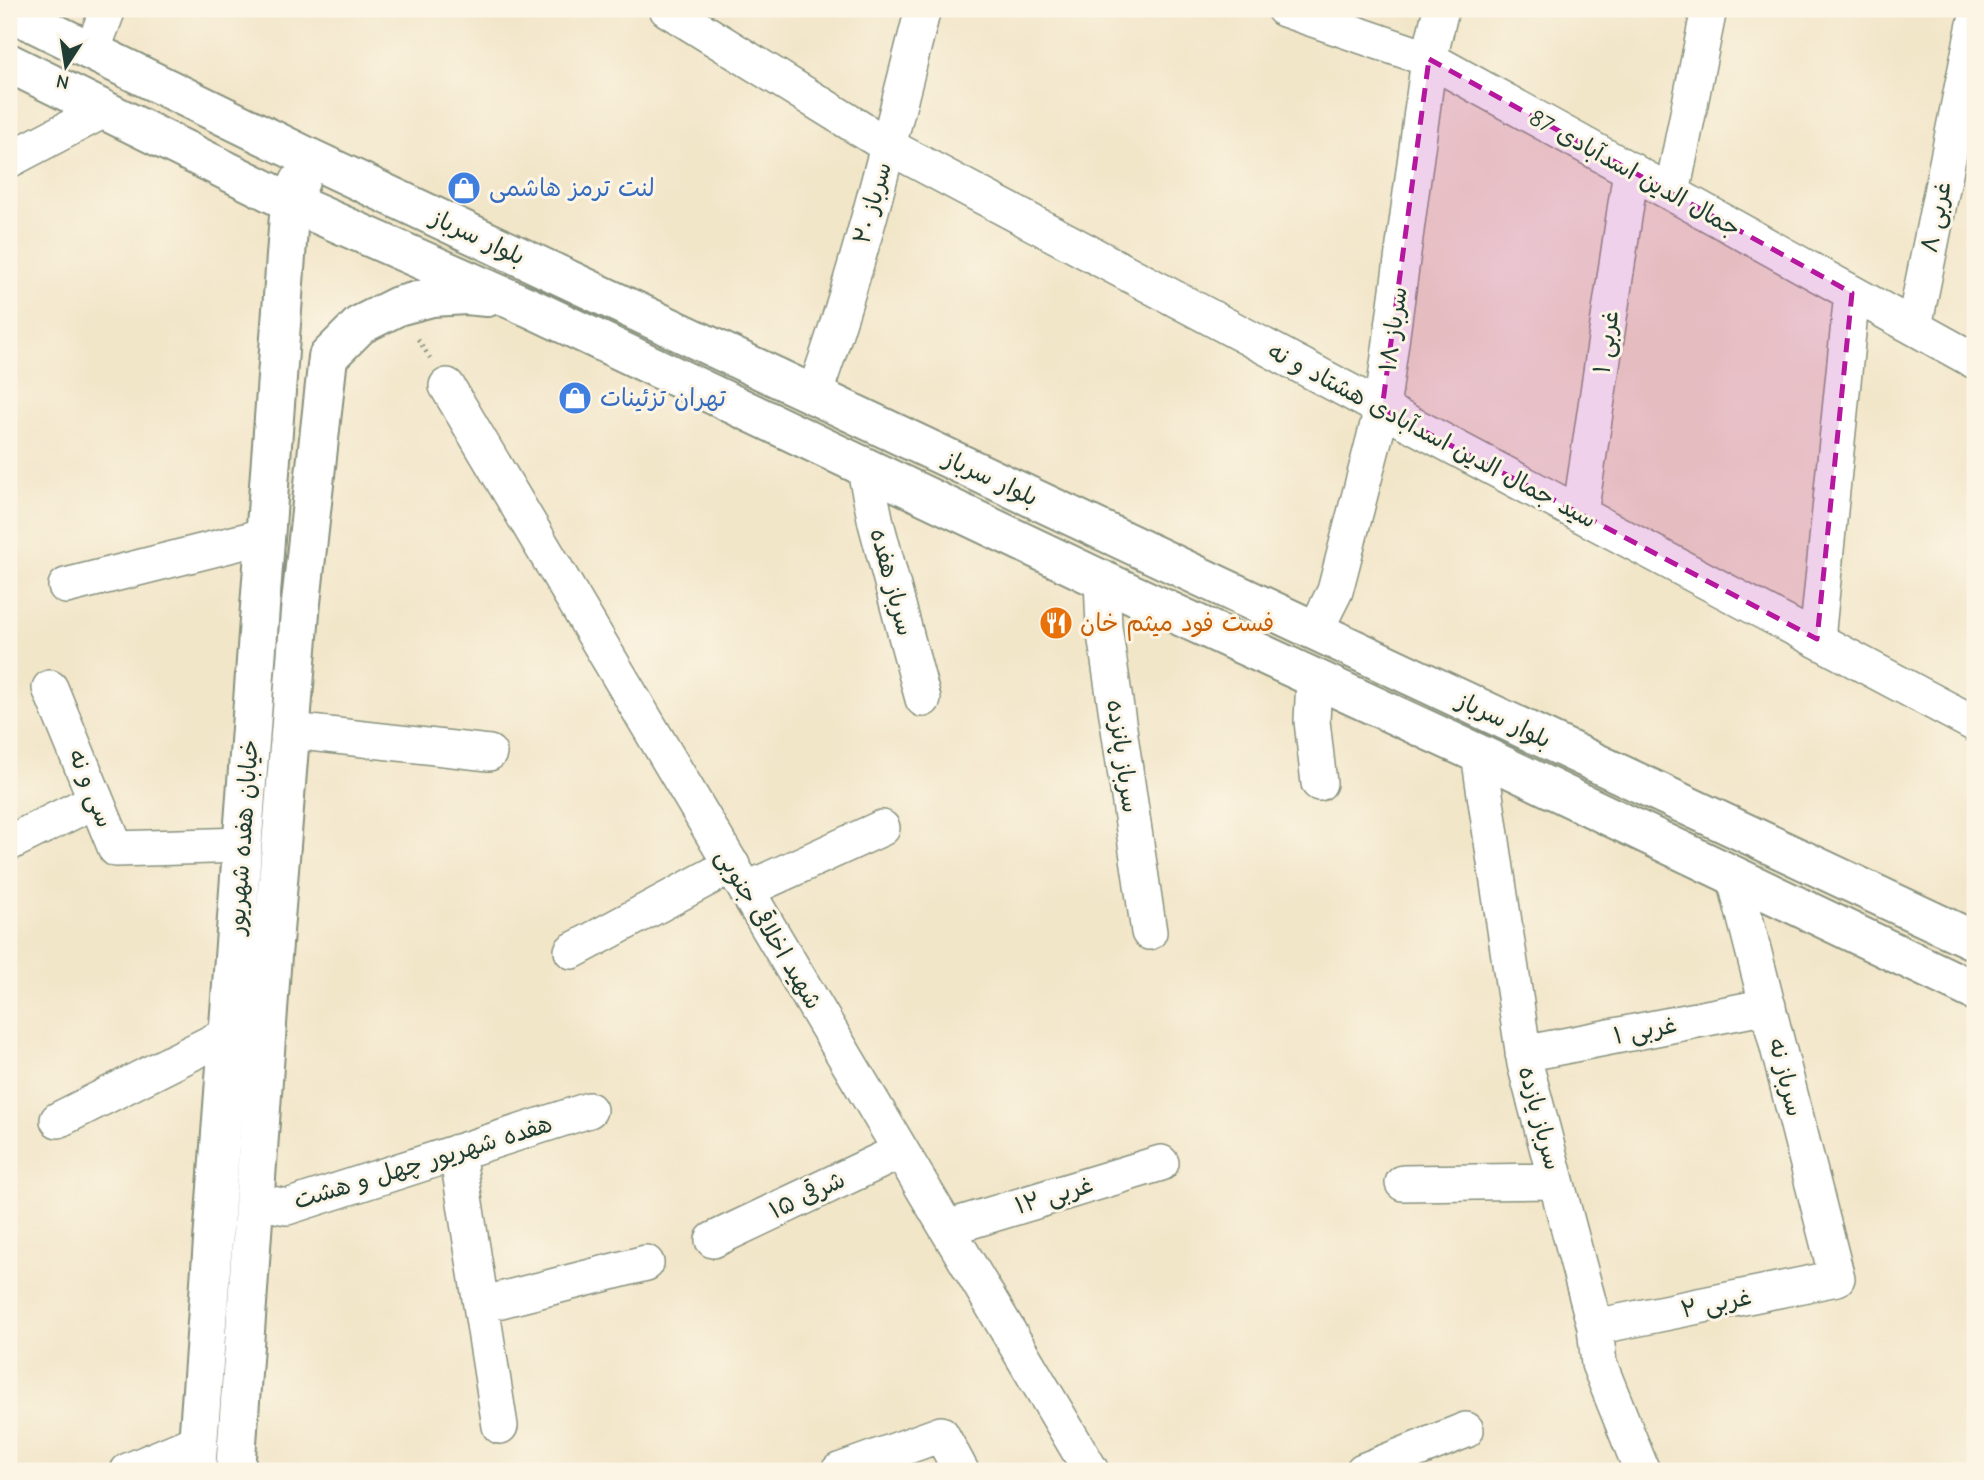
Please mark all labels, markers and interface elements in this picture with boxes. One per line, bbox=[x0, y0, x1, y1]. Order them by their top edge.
north arrow bbox=[32, 32, 102, 102]
text: N bbox=[54, 70, 71, 94]
street label: جمال الدین اسدآبادی 87 bbox=[1525, 103, 1745, 243]
street label: سرباز ۲۰ bbox=[847, 159, 897, 247]
shop icon: لنت ترمز هاشمی bbox=[445, 169, 483, 207]
place label: لنت ترمز هاشمی bbox=[489, 174, 655, 203]
street label: غربی ۸ bbox=[1915, 179, 1958, 255]
street label: بلوار سرباز bbox=[424, 202, 529, 272]
street label: سرباز ۱۸ bbox=[1373, 285, 1413, 373]
street label: غربی ۱ bbox=[1587, 308, 1626, 376]
street label: سید جمال الدین اسدآبادی هشتاد و نه bbox=[1263, 336, 1601, 534]
shop icon: تهران تزئینات bbox=[556, 379, 594, 417]
place label: تهران تزئینات bbox=[600, 384, 727, 412]
street label: بلوار سرباز bbox=[937, 443, 1042, 513]
street label: سرباز هفده bbox=[864, 525, 920, 639]
restaurant icon: فست فود میثم خان bbox=[1037, 604, 1075, 642]
place label: فست فود میثم خان bbox=[1080, 609, 1274, 641]
street label: بلوار سرباز bbox=[1450, 685, 1555, 755]
street label: سرباز پانزده bbox=[1100, 698, 1145, 815]
street label: خیابان هفده شهریور bbox=[222, 738, 264, 937]
street label: سی و نه bbox=[62, 744, 119, 832]
street label: شهید اخلاقی جنوبی bbox=[708, 843, 829, 1015]
street label: غربی ۱ bbox=[1611, 1010, 1679, 1051]
street label: سرباز نه bbox=[1763, 1035, 1809, 1119]
street label: سرباز یازده bbox=[1513, 1063, 1567, 1173]
street label: هفده شهریور چهل و هشت bbox=[290, 1109, 556, 1216]
street label: شرقی ۱۵ bbox=[764, 1164, 849, 1225]
street label: غربی ۱۲ bbox=[1012, 1170, 1097, 1221]
street label: غربی ۲ bbox=[1678, 1282, 1754, 1325]

